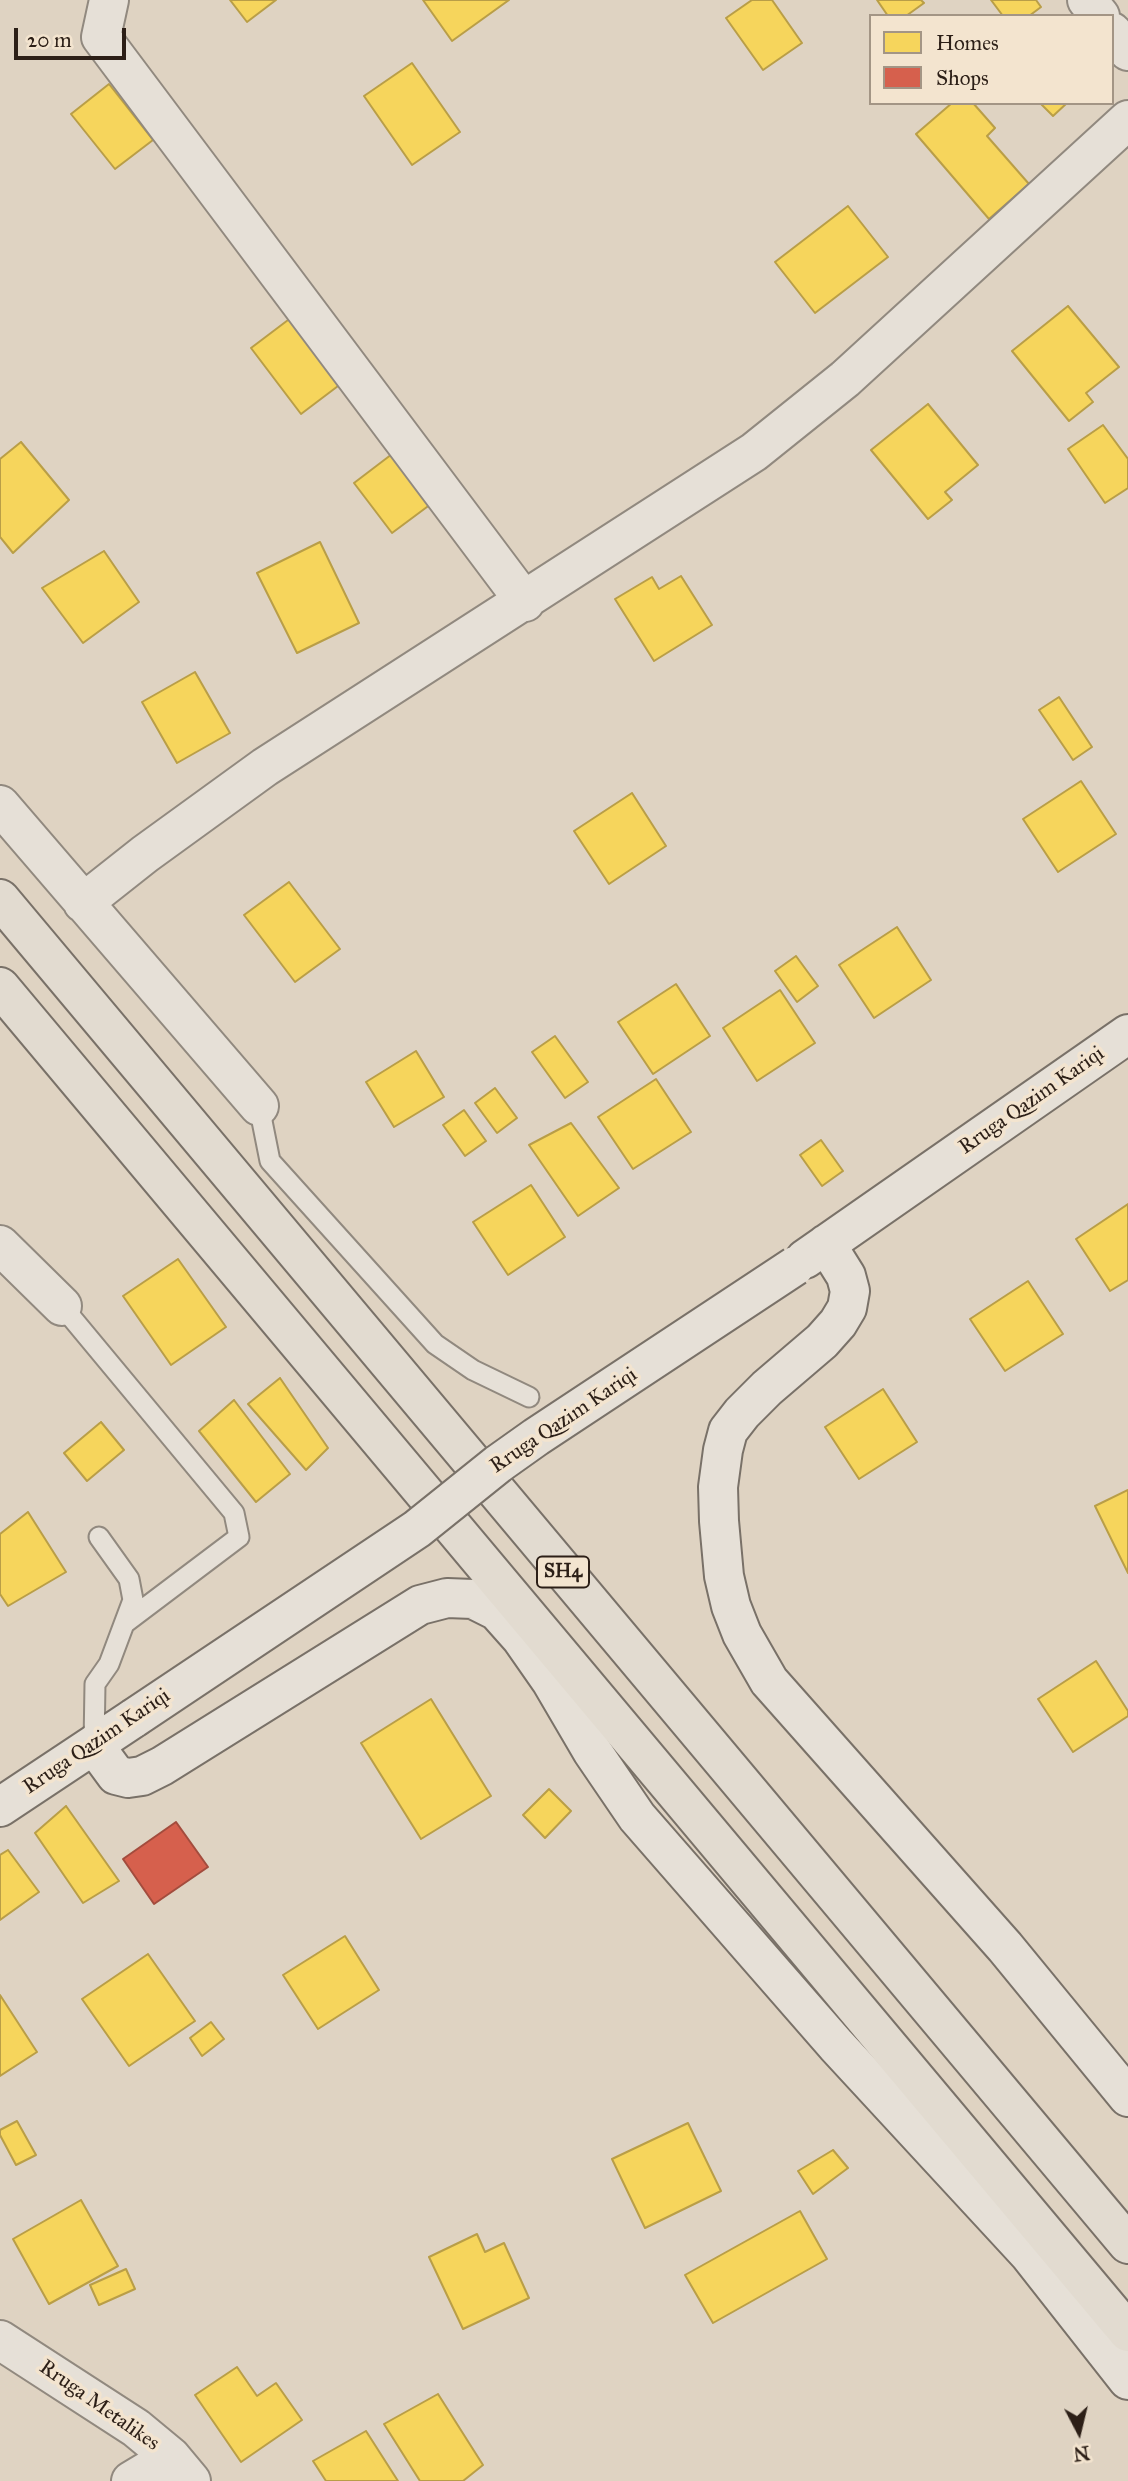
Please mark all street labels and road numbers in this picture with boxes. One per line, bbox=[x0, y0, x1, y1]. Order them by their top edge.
street label: Rruga Qazim Kariqi bbox=[954, 1041, 1110, 1161]
street label: Rruga Qazim Kariqi bbox=[486, 1363, 642, 1479]
road number: SH4 bbox=[537, 1556, 589, 1588]
street label: Rruga Qazim Kariqi bbox=[19, 1684, 175, 1800]
street label: Rruga Metalikes bbox=[34, 2355, 164, 2457]

